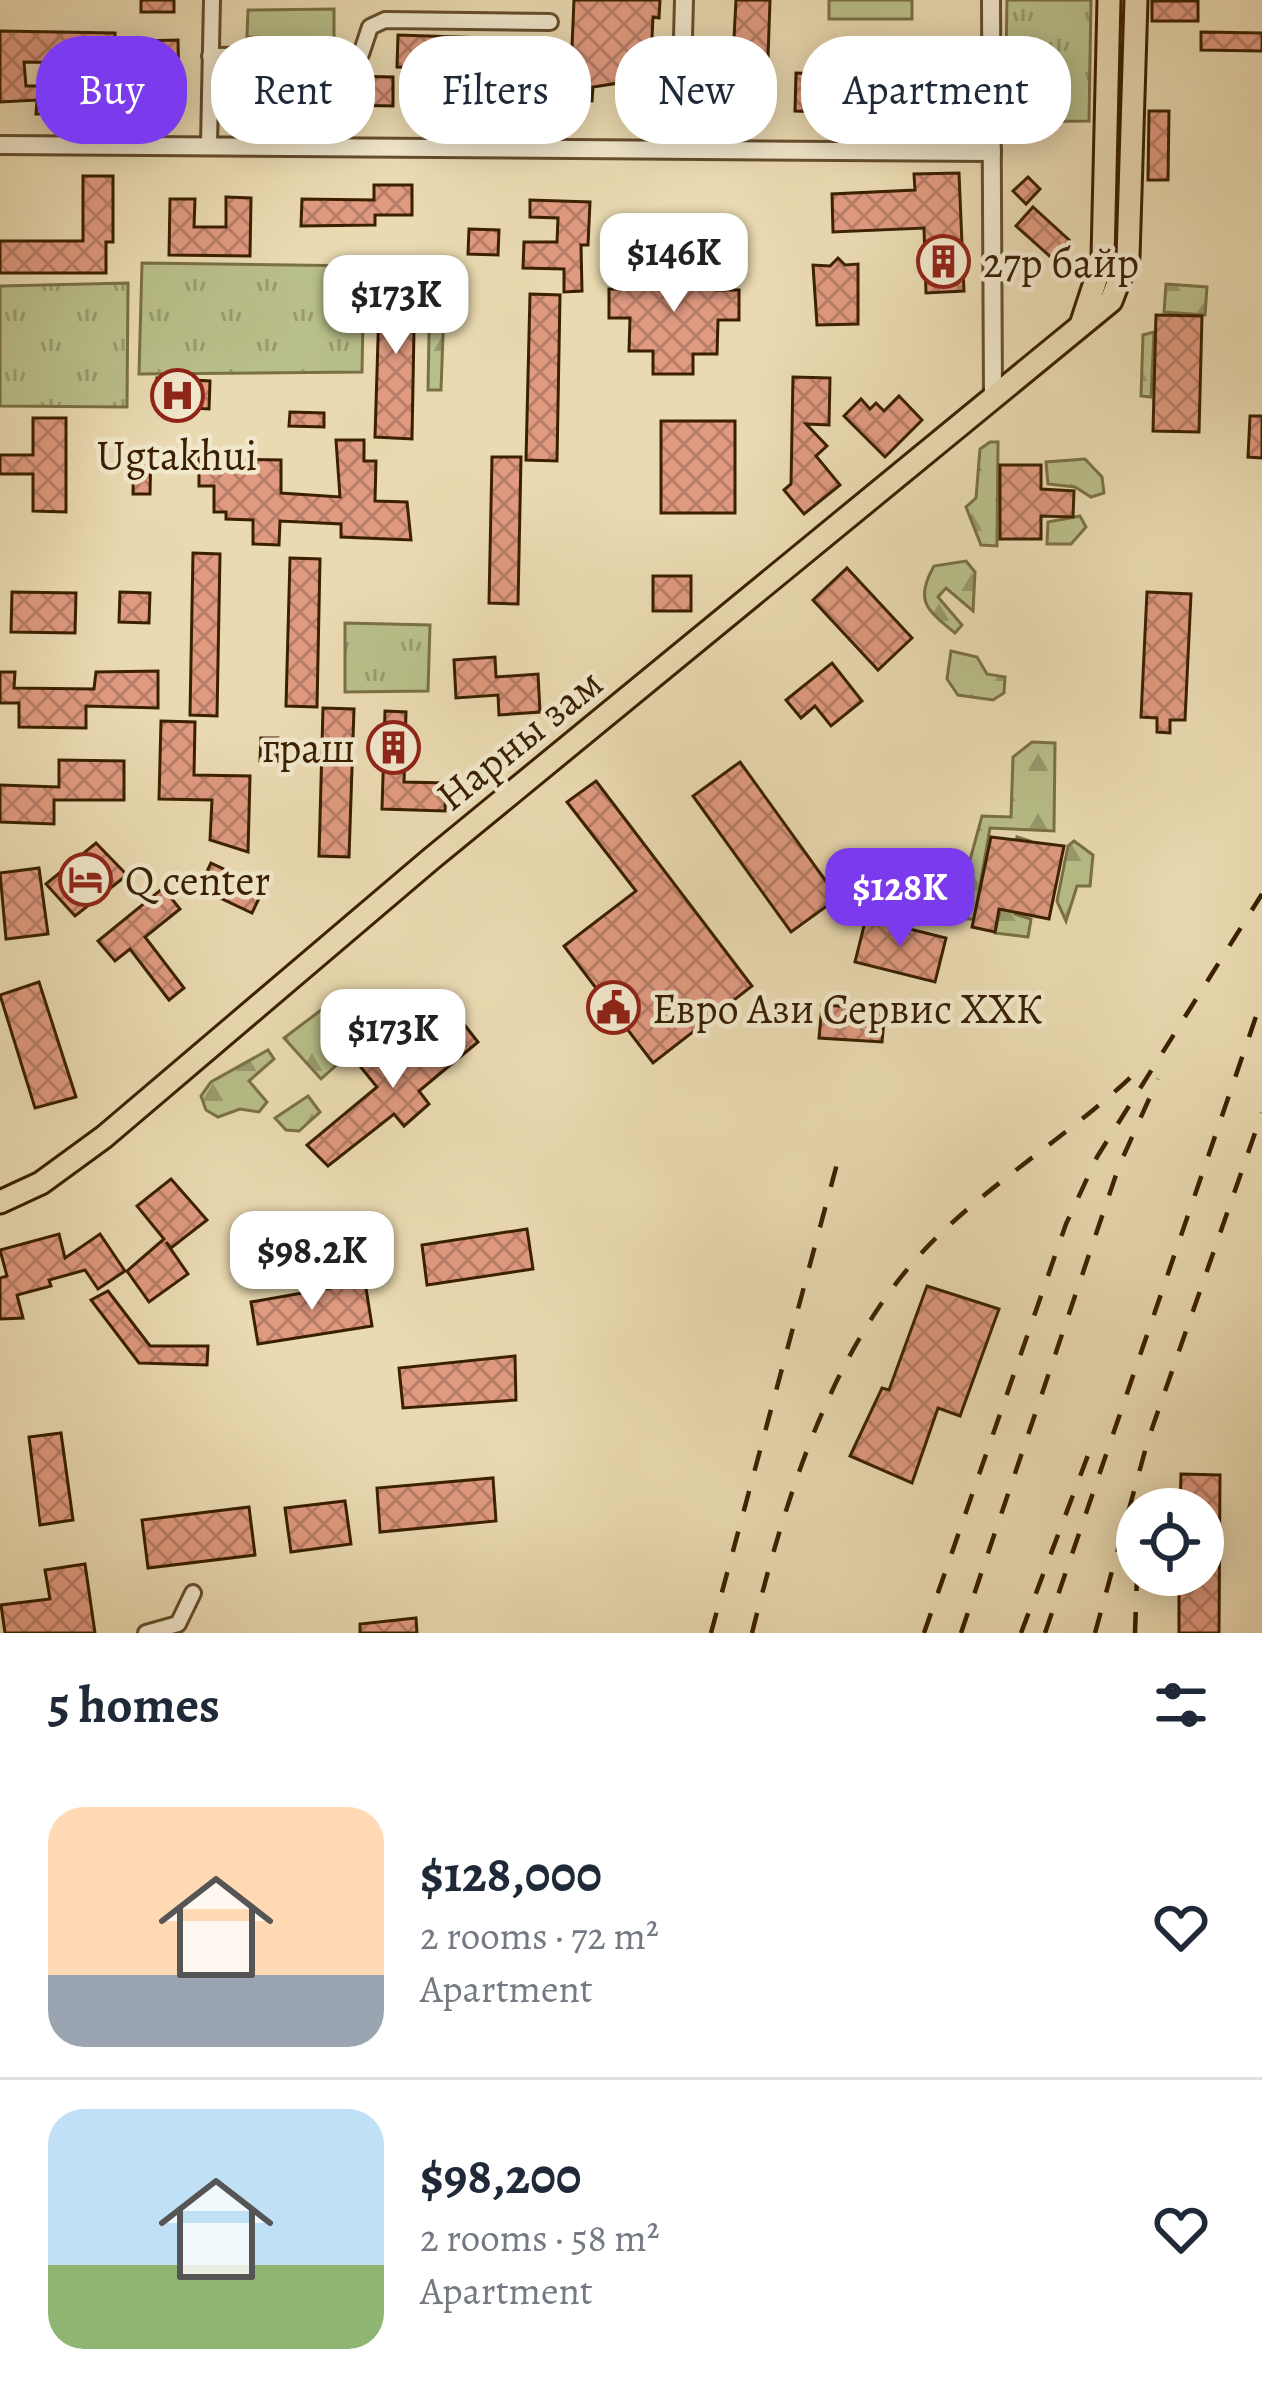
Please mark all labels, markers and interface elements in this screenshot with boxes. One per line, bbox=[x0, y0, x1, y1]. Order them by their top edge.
chip: Buy bbox=[36, 36, 187, 144]
chip: Rent bbox=[211, 36, 375, 144]
chip: Filters bbox=[399, 36, 591, 144]
chip: New bbox=[615, 36, 777, 144]
chip: Apartment bbox=[801, 36, 1071, 144]
pin: $146K bbox=[590, 213, 758, 315]
text: $146K bbox=[627, 225, 721, 278]
building icon: 27р байр bbox=[916, 234, 972, 290]
place label: 27р байр bbox=[983, 234, 1139, 291]
pin: $173K bbox=[312, 255, 480, 357]
text: $173K bbox=[350, 267, 442, 320]
hospital icon: Ugtakhui bbox=[149, 368, 205, 424]
place label: Ugtakhui bbox=[97, 427, 257, 484]
street label: Нарны зам bbox=[424, 654, 614, 824]
place label: граш bbox=[262, 719, 355, 776]
building icon: граш bbox=[366, 719, 422, 775]
pin: $128K bbox=[816, 848, 984, 950]
hotel icon: Q center bbox=[58, 852, 114, 908]
place label: Q center bbox=[125, 852, 270, 909]
text: $128K bbox=[852, 860, 948, 913]
public building icon: Евро Ази Сервис ХХК bbox=[585, 980, 641, 1036]
place label: Евро Ази Сервис ХХК bbox=[652, 980, 1043, 1037]
pin: $173K bbox=[309, 989, 477, 1091]
text: $173K bbox=[347, 1001, 439, 1054]
pin: $98.2K bbox=[214, 1211, 410, 1313]
text: $98.2K bbox=[257, 1223, 367, 1276]
map controls bbox=[1116, 1488, 1224, 1596]
button: locate bbox=[1116, 1488, 1224, 1596]
text: 5 homes bbox=[48, 1670, 220, 1740]
icon: filters bbox=[1148, 1672, 1214, 1738]
text: $128,000 bbox=[420, 1839, 602, 1909]
icon: home bbox=[144, 1855, 288, 1999]
icon: heart bbox=[1148, 1894, 1214, 1960]
text: 2 rooms · 72 m² bbox=[420, 1909, 659, 1962]
text: Apartment bbox=[420, 1962, 593, 2015]
text: $98,200 bbox=[420, 2141, 582, 2211]
icon: home bbox=[144, 2157, 288, 2301]
icon: heart bbox=[1148, 2196, 1214, 2262]
text: 2 rooms · 58 m² bbox=[420, 2211, 660, 2264]
text: Apartment bbox=[420, 2264, 593, 2317]

